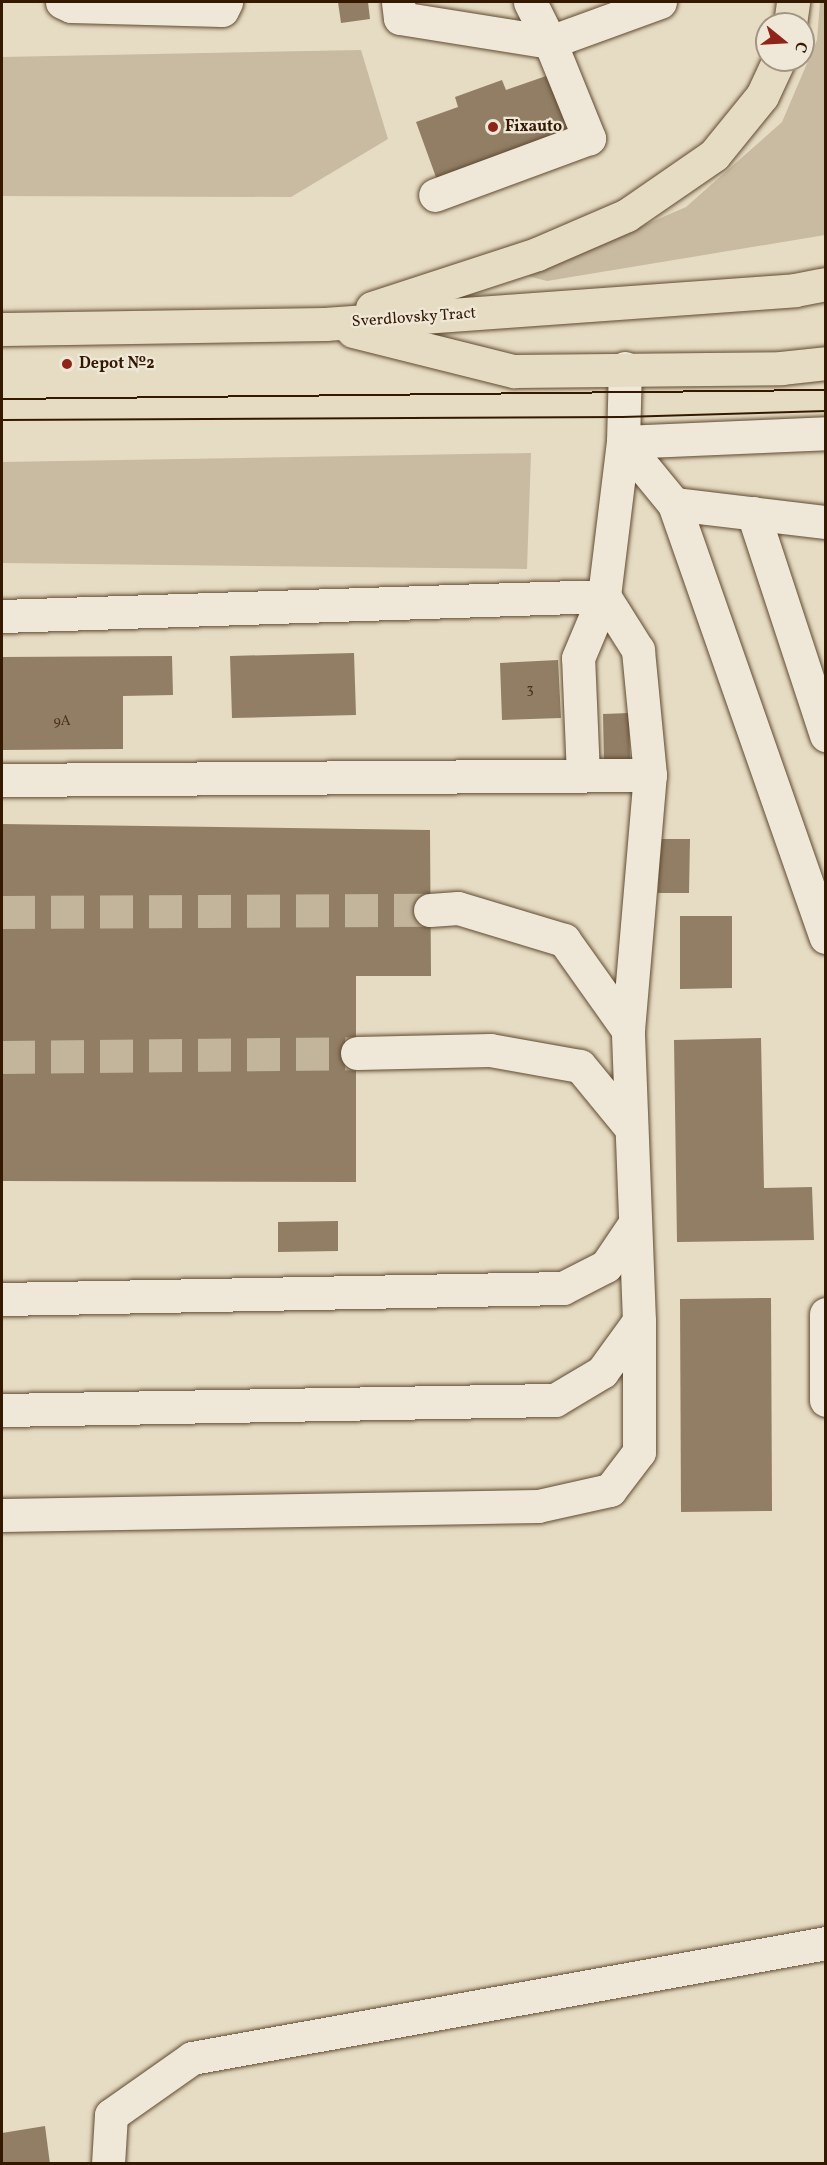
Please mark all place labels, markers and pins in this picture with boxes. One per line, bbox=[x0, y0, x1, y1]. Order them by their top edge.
place label: Fixauto bbox=[505, 117, 562, 137]
marker: Fixauto bbox=[486, 120, 500, 134]
place label: Depot №2 bbox=[79, 354, 154, 374]
marker: Depot №2 bbox=[60, 357, 74, 371]

